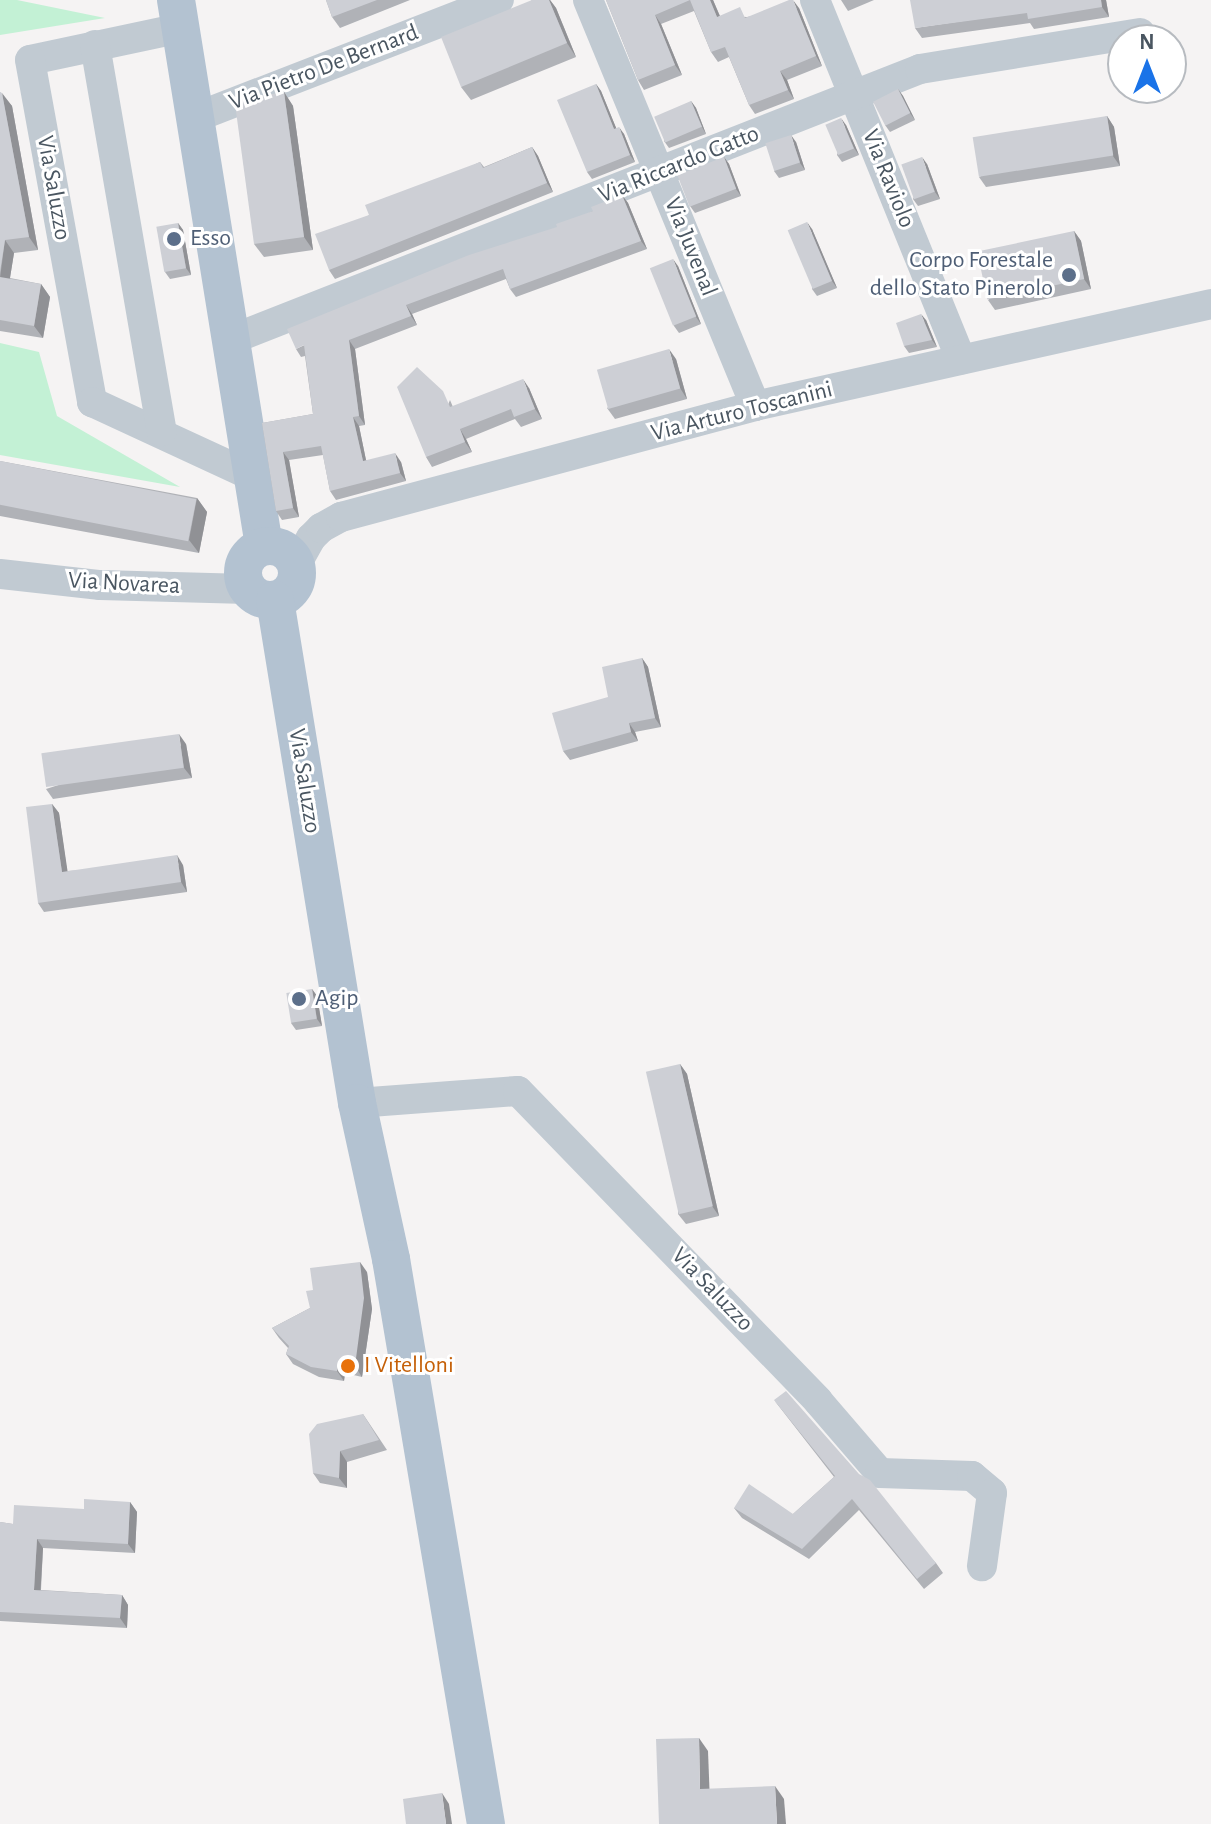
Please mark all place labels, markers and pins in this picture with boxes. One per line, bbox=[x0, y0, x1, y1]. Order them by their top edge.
place label: Esso bbox=[190, 225, 231, 253]
marker: Esso bbox=[165, 230, 183, 248]
place label: Corpo Forestale dello Stato Pinerolo bbox=[870, 247, 1053, 303]
marker: Corpo Forestale dello Stato Pinerolo bbox=[1060, 266, 1078, 284]
place label: Agip bbox=[315, 985, 359, 1013]
marker: Agip bbox=[290, 990, 308, 1008]
place label: I Vitelloni bbox=[364, 1352, 454, 1380]
marker: I Vitelloni bbox=[339, 1357, 357, 1375]

